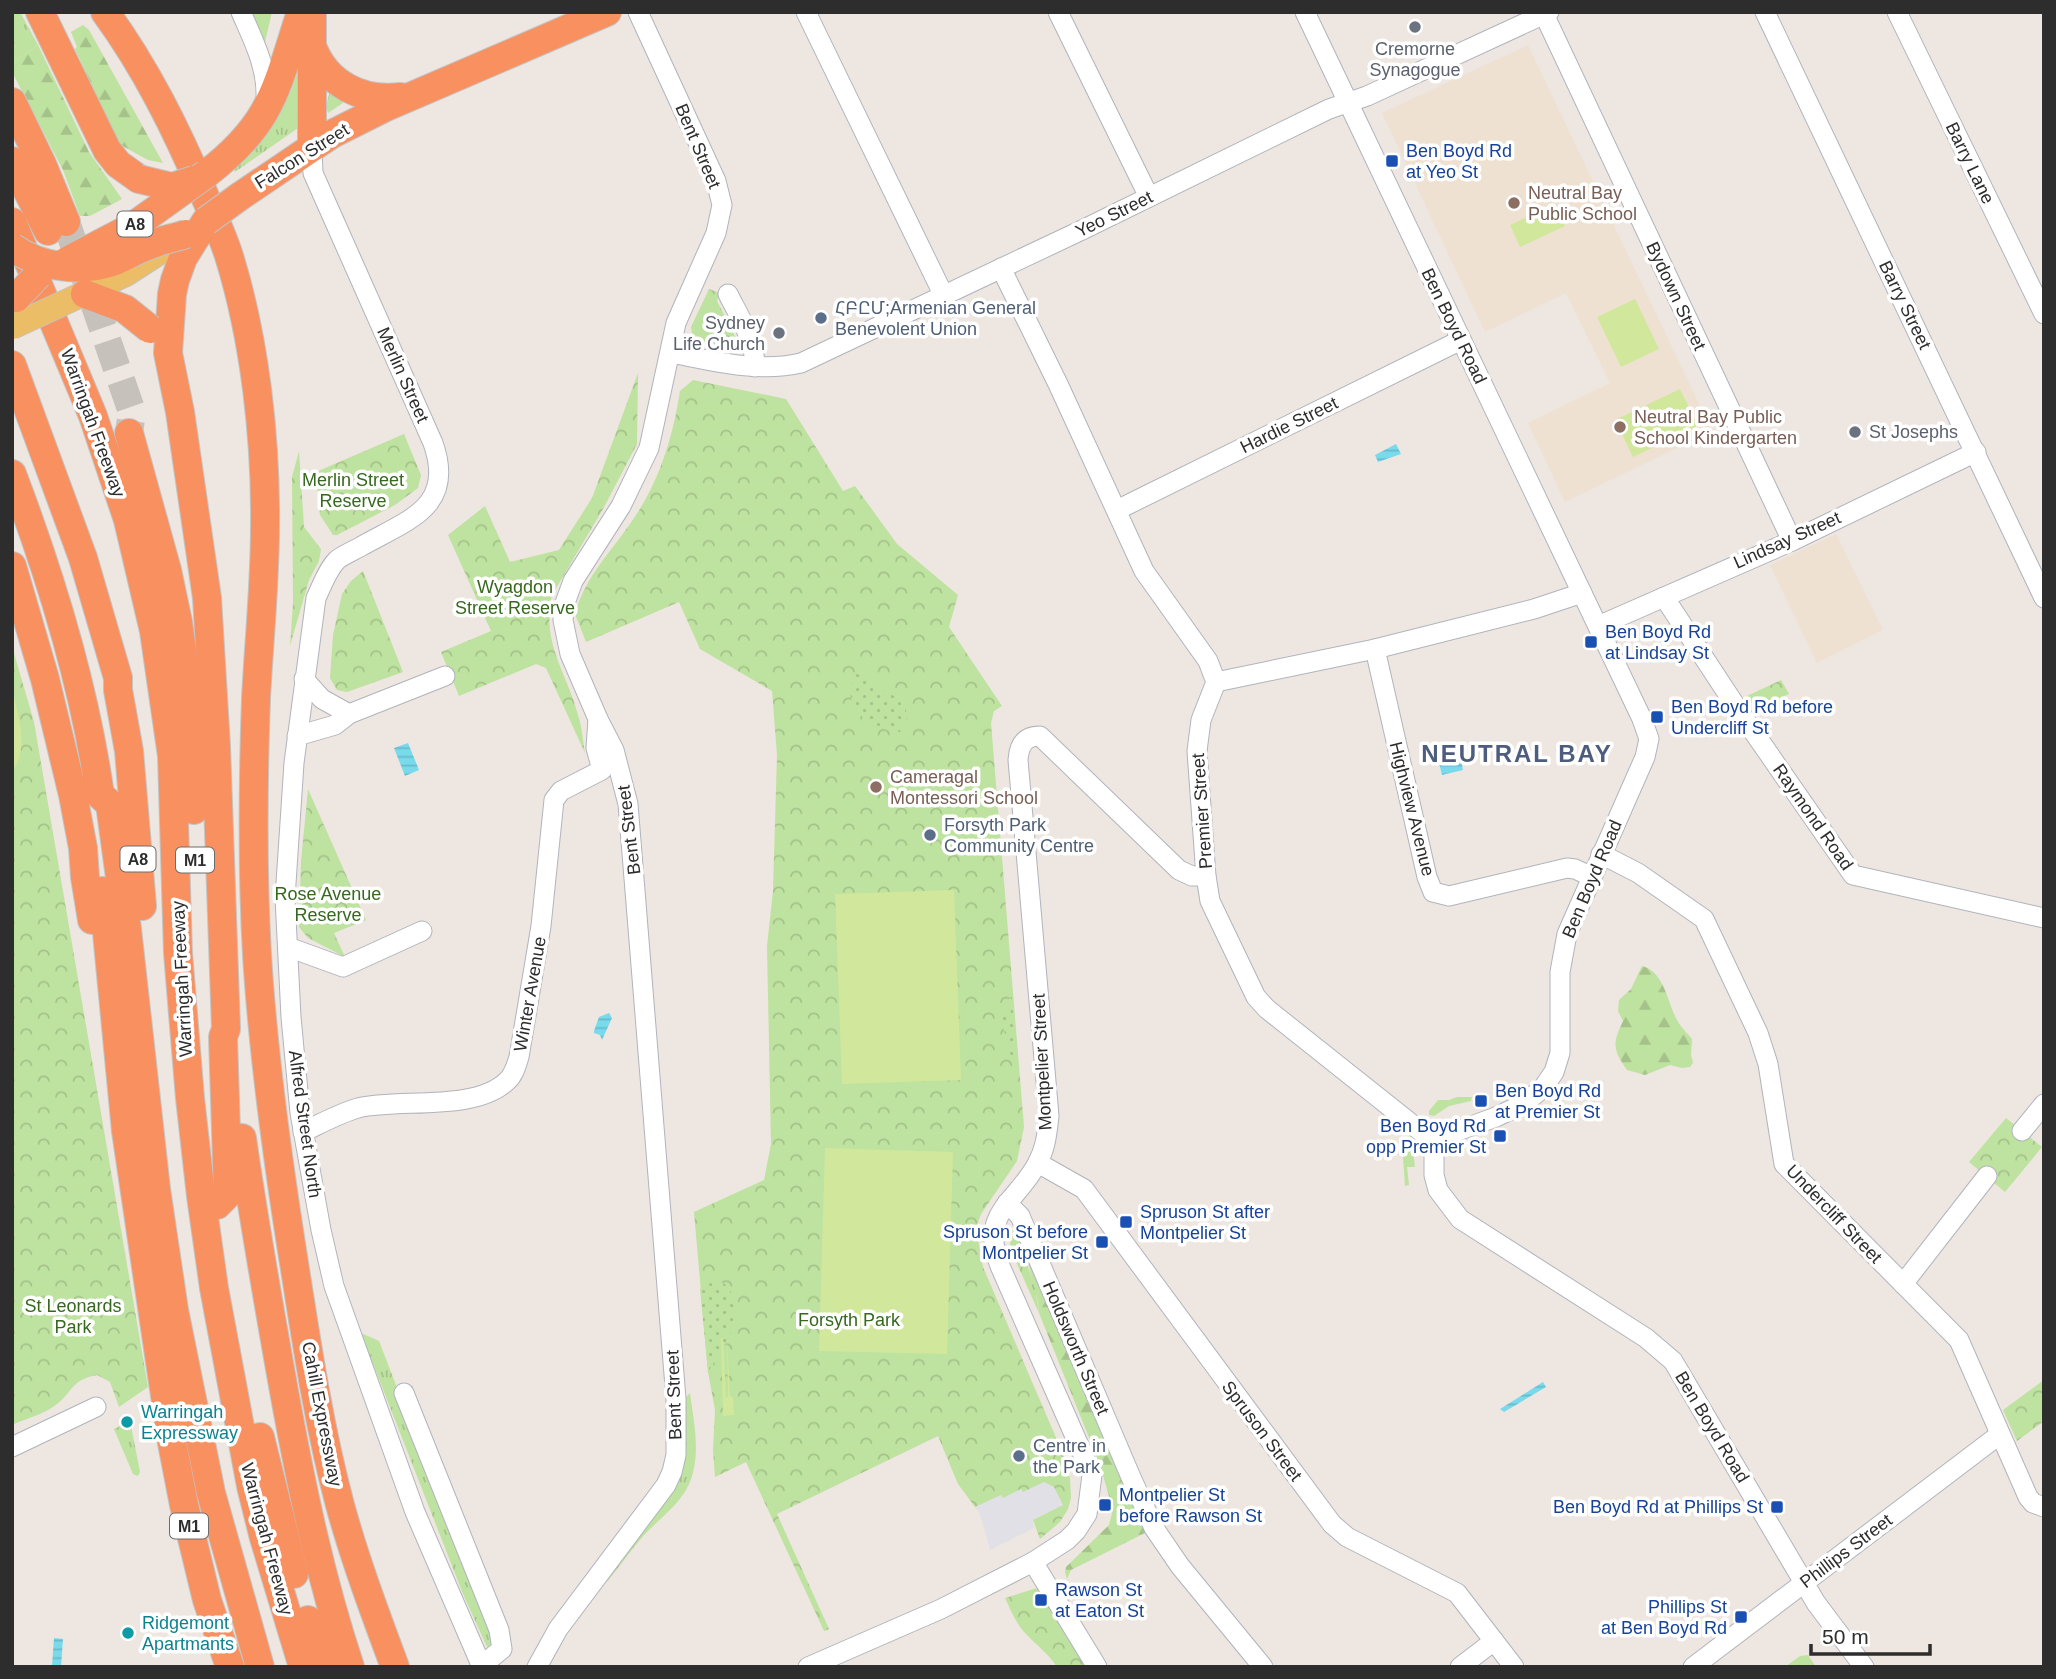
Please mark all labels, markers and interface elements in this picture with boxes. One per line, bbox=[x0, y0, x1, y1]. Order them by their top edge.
marker: Cremorne Synagogue bbox=[1407, 19, 1423, 35]
place label: Cremorne Synagogue bbox=[1369, 39, 1461, 80]
street label: Bent Street bbox=[671, 101, 725, 191]
street label: Falcon Street bbox=[251, 119, 353, 193]
street label: Barry Lane bbox=[1942, 119, 1998, 207]
place label: Ben Boyd Rd at Yeo St bbox=[1406, 141, 1512, 182]
marker: Ben Boyd Rd at Yeo St bbox=[1384, 153, 1400, 169]
place label: Neutral Bay Public School bbox=[1528, 183, 1637, 224]
street label: Yeo Street bbox=[1072, 187, 1156, 241]
marker: Neutral Bay Public School bbox=[1506, 195, 1522, 211]
road number: A8 bbox=[118, 212, 152, 236]
street label: Bydown Street bbox=[1642, 239, 1710, 353]
street label: Barry Street bbox=[1875, 257, 1935, 353]
street label: Ben Boyd Road bbox=[1417, 265, 1491, 387]
place label: ՀԲԸՄ;Armenian General Benevolent Union bbox=[835, 298, 1036, 339]
marker: ՀԲԸՄ;Armenian General Benevolent Union bbox=[813, 310, 829, 326]
place label: Sydney Life Church bbox=[673, 313, 765, 354]
street label: Merlin Street bbox=[373, 324, 433, 426]
marker: Sydney Life Church bbox=[771, 325, 787, 341]
street label: Warringah Freeway bbox=[57, 346, 129, 500]
street label: Hardie Street bbox=[1237, 393, 1341, 457]
place label: Neutral Bay Public School Kindergarten bbox=[1634, 407, 1797, 448]
marker: Neutral Bay Public School Kindergarten bbox=[1612, 419, 1628, 435]
place label: St Josephs bbox=[1869, 422, 1958, 442]
marker: St Josephs bbox=[1847, 424, 1863, 440]
park label: Merlin Street Reserve bbox=[302, 470, 404, 511]
street label: Lindsay Street bbox=[1730, 507, 1844, 573]
park label: Wyagdon Street Reserve bbox=[455, 577, 575, 618]
place label: Ben Boyd Rd at Lindsay St bbox=[1605, 622, 1711, 663]
marker: Ben Boyd Rd at Lindsay St bbox=[1583, 634, 1599, 650]
place label: Ben Boyd Rd before Undercliff St bbox=[1671, 697, 1833, 738]
marker: Ben Boyd Rd before Undercliff St bbox=[1649, 709, 1665, 725]
street label: Highview Avenue bbox=[1386, 740, 1438, 878]
district label: NEUTRAL BAY bbox=[1421, 740, 1613, 767]
street label: Premier Street bbox=[1188, 752, 1216, 870]
street label: Raymond Road bbox=[1769, 760, 1857, 874]
place label: Cameragal Montessori School bbox=[890, 767, 1038, 808]
marker: Cameragal Montessori School bbox=[868, 779, 884, 795]
street label: Bent Street bbox=[614, 784, 644, 876]
place label: Forsyth Park Community Centre bbox=[944, 815, 1094, 856]
street label: Ben Boyd Road bbox=[1558, 817, 1626, 941]
marker: Forsyth Park Community Centre bbox=[922, 827, 938, 843]
road number: A8 bbox=[120, 846, 156, 872]
road number: M1 bbox=[176, 848, 214, 873]
park label: Rose Avenue Reserve bbox=[275, 884, 381, 925]
street label: Warringah Freeway bbox=[168, 900, 196, 1058]
street label: Winter Avenue bbox=[510, 935, 550, 1053]
street label: Montpelier Street bbox=[1028, 993, 1056, 1131]
street label: Alfred Street North bbox=[285, 1049, 325, 1199]
place label: Ben Boyd Rd at Premier St bbox=[1495, 1081, 1601, 1122]
marker: Ben Boyd Rd at Premier St bbox=[1473, 1093, 1489, 1109]
place label: Ben Boyd Rd opp Premier St bbox=[1366, 1116, 1486, 1157]
marker: Ben Boyd Rd opp Premier St bbox=[1492, 1128, 1508, 1144]
street label: Undercliff Street bbox=[1782, 1161, 1886, 1267]
place label: Spruson St after Montpelier St bbox=[1140, 1202, 1270, 1243]
marker: Spruson St after Montpelier St bbox=[1118, 1214, 1134, 1230]
place label: Spruson St before Montpelier St bbox=[943, 1222, 1088, 1263]
marker: Spruson St before Montpelier St bbox=[1094, 1234, 1110, 1250]
street label: Holdsworth Street bbox=[1039, 1278, 1113, 1418]
park label: St Leonards Park bbox=[24, 1296, 122, 1337]
park label: Forsyth Park bbox=[798, 1310, 901, 1330]
street label: Cahill Expressway bbox=[298, 1340, 346, 1488]
street label: Bent Street bbox=[662, 1350, 686, 1440]
street label: Ben Boyd Road bbox=[1671, 1368, 1753, 1486]
street label: Spruson Street bbox=[1218, 1377, 1306, 1485]
place label: Warringah Expressway bbox=[141, 1402, 238, 1443]
marker: Warringah Expressway bbox=[119, 1414, 135, 1430]
place label: Centre in the Park bbox=[1033, 1436, 1106, 1477]
marker: Centre in the Park bbox=[1011, 1448, 1027, 1464]
street label: Warringah Freeway bbox=[237, 1461, 297, 1617]
place label: Montpelier St before Rawson St bbox=[1119, 1485, 1262, 1526]
marker: Montpelier St before Rawson St bbox=[1097, 1497, 1113, 1513]
place label: Ben Boyd Rd at Phillips St bbox=[1553, 1497, 1763, 1517]
marker: Ben Boyd Rd at Phillips St bbox=[1769, 1499, 1785, 1515]
street label: Phillips Street bbox=[1796, 1510, 1896, 1592]
road number: M1 bbox=[170, 1514, 208, 1538]
place label: Rawson St at Eaton St bbox=[1055, 1580, 1144, 1621]
marker: Rawson St at Eaton St bbox=[1033, 1592, 1049, 1608]
place label: Phillips St at Ben Boyd Rd bbox=[1601, 1597, 1727, 1638]
marker: Phillips St at Ben Boyd Rd bbox=[1733, 1609, 1749, 1625]
scale bar bbox=[1811, 1612, 1930, 1656]
place label: Ridgemont Apartmants bbox=[142, 1613, 234, 1654]
marker: Ridgemont Apartmants bbox=[120, 1625, 136, 1641]
text: 50 m bbox=[1822, 1625, 1869, 1648]

